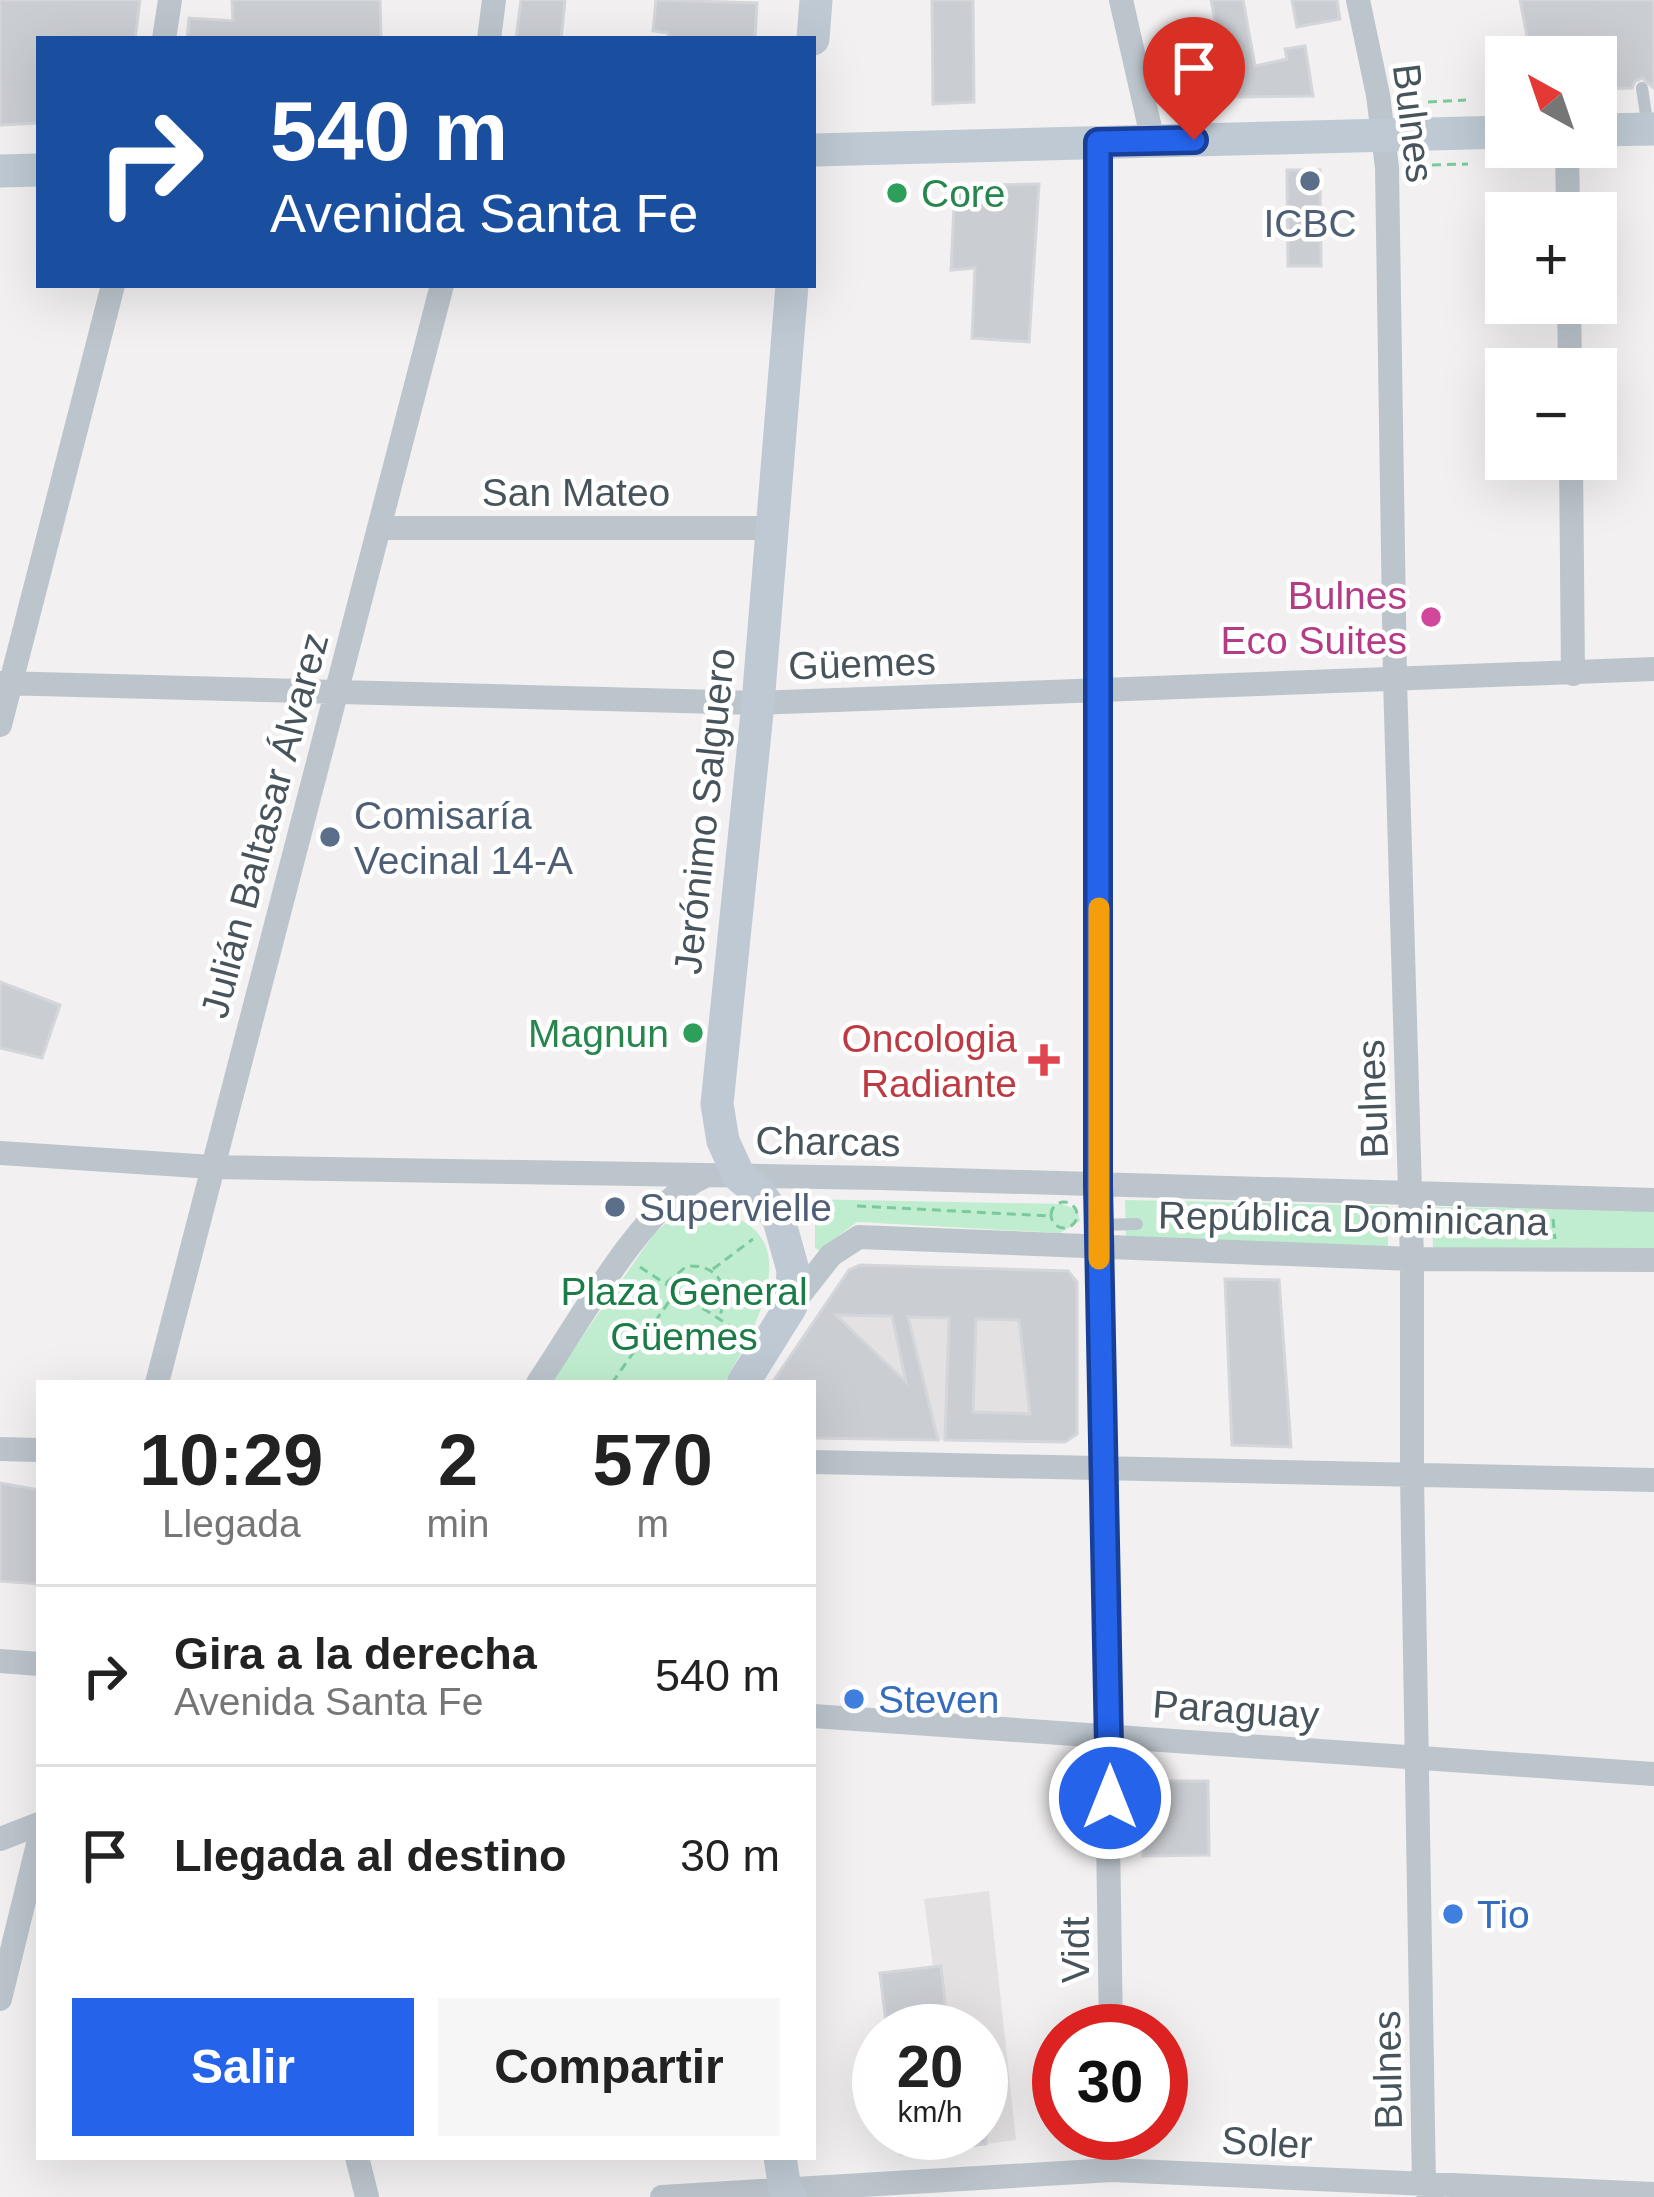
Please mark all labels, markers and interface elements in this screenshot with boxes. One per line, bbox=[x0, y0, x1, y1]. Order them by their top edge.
pin bbox=[1143, 17, 1245, 140]
icon: arrive bbox=[1161, 35, 1227, 101]
north arrow bbox=[1485, 36, 1617, 168]
map controls bbox=[1485, 36, 1617, 480]
street label: Bulnes bbox=[1385, 61, 1442, 185]
icon: right bbox=[72, 84, 228, 240]
text: 540 m bbox=[270, 84, 508, 178]
marker: ICBC bbox=[1297, 168, 1323, 194]
place label: Core bbox=[921, 172, 1006, 215]
marker: Core bbox=[884, 180, 910, 206]
text: Avenida Santa Fe bbox=[270, 183, 698, 243]
button: + bbox=[1485, 192, 1617, 324]
place label: ICBC bbox=[1263, 202, 1357, 245]
button: − bbox=[1485, 348, 1617, 480]
street label: San Mateo bbox=[482, 471, 670, 514]
place label: Bulnes Eco Suites bbox=[1221, 574, 1407, 662]
marker: Bulnes Eco Suites bbox=[1418, 604, 1444, 630]
street label: Julián Baltasar Álvarez bbox=[192, 628, 337, 1022]
street label: Güemes bbox=[788, 639, 936, 688]
street label: Jerónimo Salguero bbox=[666, 646, 743, 976]
place label: Comisaría Vecinal 14-A bbox=[354, 794, 573, 882]
marker: Comisaría Vecinal 14-A bbox=[317, 824, 343, 850]
place label: Magnun bbox=[528, 1012, 669, 1055]
place label: Oncologia Radiante bbox=[841, 1017, 1017, 1105]
marker: Magnun bbox=[680, 1020, 706, 1046]
street label: Bulnes bbox=[1349, 1039, 1396, 1159]
marker: Oncologia Radiante bbox=[1028, 1044, 1060, 1076]
street label: Charcas bbox=[755, 1119, 901, 1164]
place label: Supervielle bbox=[639, 1186, 832, 1229]
marker: Supervielle bbox=[602, 1194, 628, 1220]
street label: República Dominicana bbox=[1158, 1194, 1549, 1243]
park label: Plaza General Güemes bbox=[560, 1270, 808, 1358]
text: 10:29 bbox=[139, 1420, 323, 1500]
text: 2 bbox=[438, 1420, 478, 1500]
text: 570 bbox=[593, 1420, 713, 1500]
text: Llegada bbox=[162, 1502, 301, 1545]
text: min bbox=[427, 1502, 489, 1545]
text: m bbox=[636, 1502, 669, 1545]
text: Gira a la derecha bbox=[174, 1628, 537, 1679]
icon: right bbox=[72, 1643, 138, 1709]
text: 540 m bbox=[655, 1650, 780, 1701]
place label: Steven bbox=[878, 1678, 999, 1721]
text: Avenida Santa Fe bbox=[174, 1680, 483, 1723]
street label: Paraguay bbox=[1151, 1682, 1321, 1737]
marker: Steven bbox=[841, 1686, 867, 1712]
position arrow bbox=[1047, 1735, 1173, 1861]
icon: arrive bbox=[72, 1823, 138, 1889]
text: Llegada al destino bbox=[174, 1830, 567, 1881]
text: 30 m bbox=[680, 1830, 780, 1881]
place label: Tio bbox=[1477, 1893, 1530, 1936]
marker: Tio bbox=[1440, 1901, 1466, 1927]
street label: Vidt bbox=[1054, 1917, 1097, 1983]
button: Salir bbox=[72, 1998, 414, 2136]
button: Compartir bbox=[438, 1998, 780, 2136]
speed limit sign: 30 bbox=[1032, 2004, 1188, 2160]
street label: Bulnes bbox=[1365, 2010, 1410, 2130]
text: 20 bbox=[897, 2033, 963, 2100]
text: km/h bbox=[897, 2095, 963, 2128]
street label: Soler bbox=[1220, 2119, 1314, 2166]

